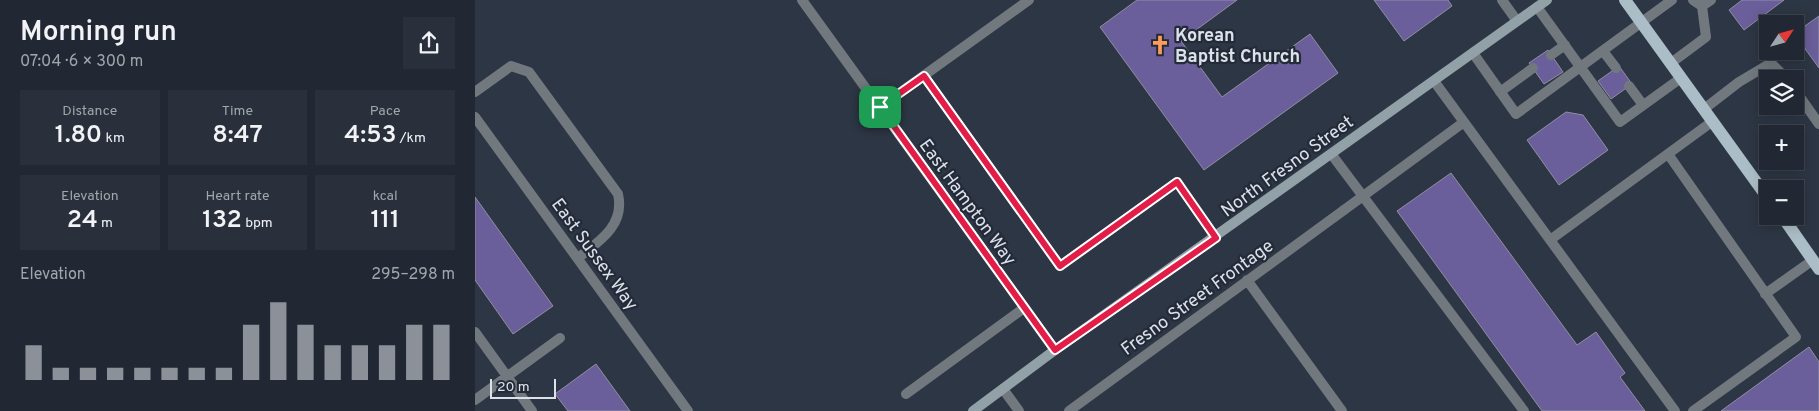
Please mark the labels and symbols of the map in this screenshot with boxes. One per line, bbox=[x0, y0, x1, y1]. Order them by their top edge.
north arrow bbox=[1759, 15, 1804, 60]
place label: Korean Baptist Church bbox=[1175, 25, 1300, 69]
church icon: Korean Baptist Church bbox=[1149, 34, 1171, 56]
pin bbox=[859, 86, 901, 128]
street label: North Fresno Street bbox=[1217, 111, 1359, 223]
street label: East Hampton Way bbox=[913, 135, 1020, 271]
street label: East Sussex Way bbox=[545, 194, 642, 315]
street label: Fresno Street Frontage bbox=[1117, 235, 1279, 361]
scale bar bbox=[490, 376, 556, 399]

